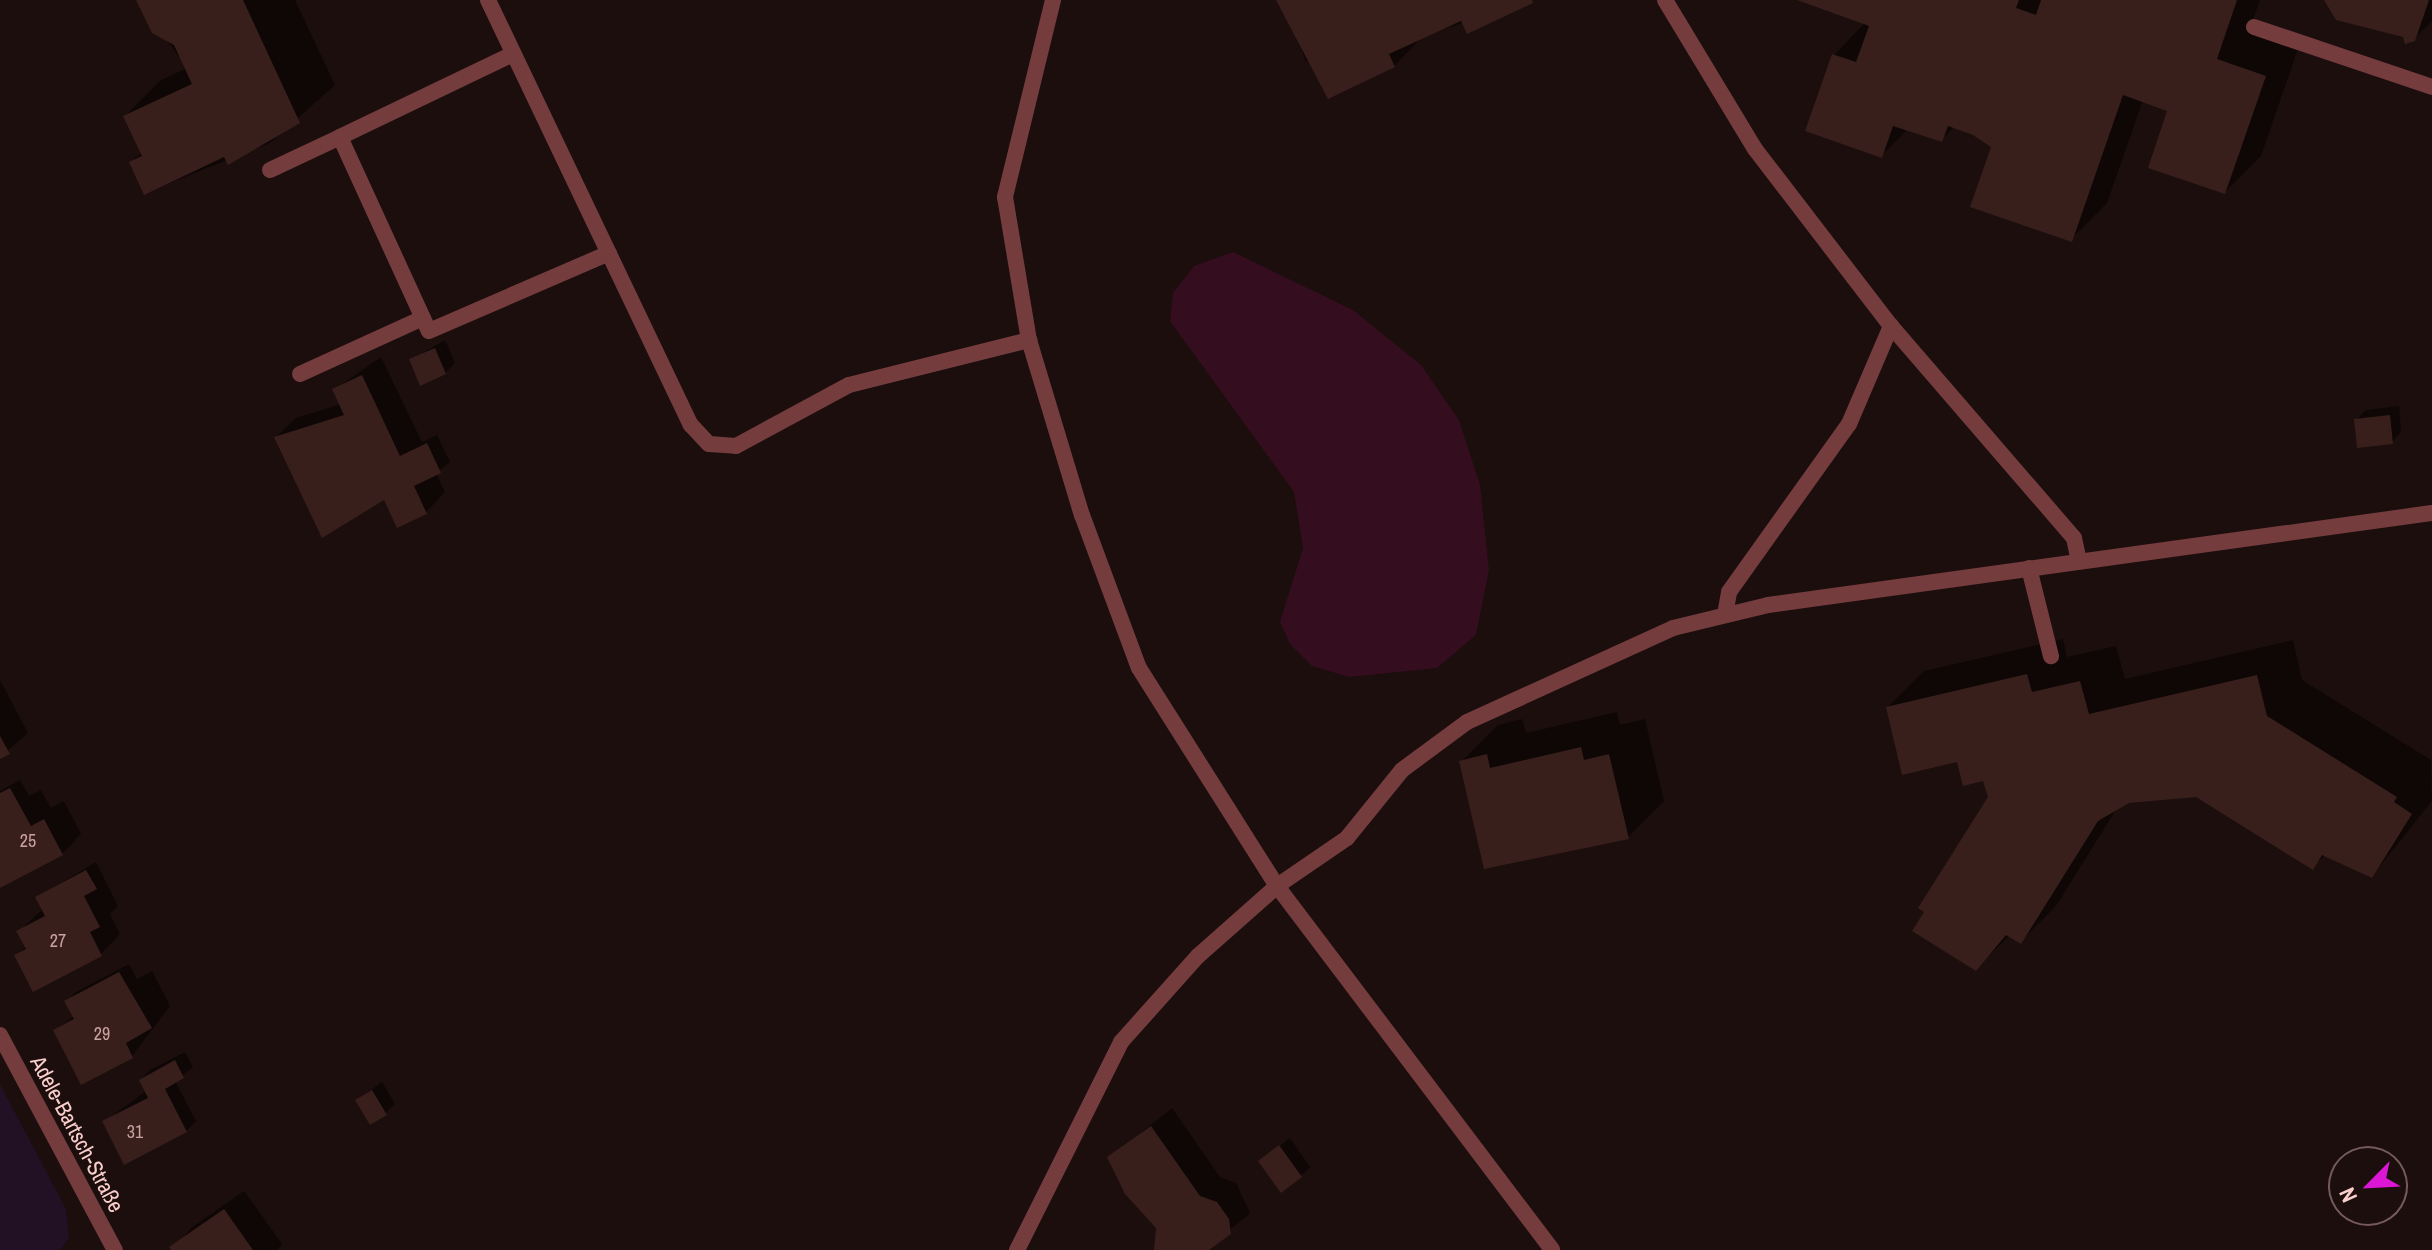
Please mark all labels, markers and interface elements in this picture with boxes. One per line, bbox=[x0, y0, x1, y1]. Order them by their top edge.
house number: 25 bbox=[20, 830, 36, 852]
house number: 27 bbox=[50, 930, 66, 952]
house number: 29 bbox=[94, 1023, 110, 1045]
street label: Adele-Bartsch-Straße bbox=[25, 1051, 129, 1217]
house number: 31 bbox=[127, 1121, 143, 1143]
north arrow bbox=[2328, 1146, 2408, 1226]
text: N bbox=[2332, 1183, 2364, 1207]

